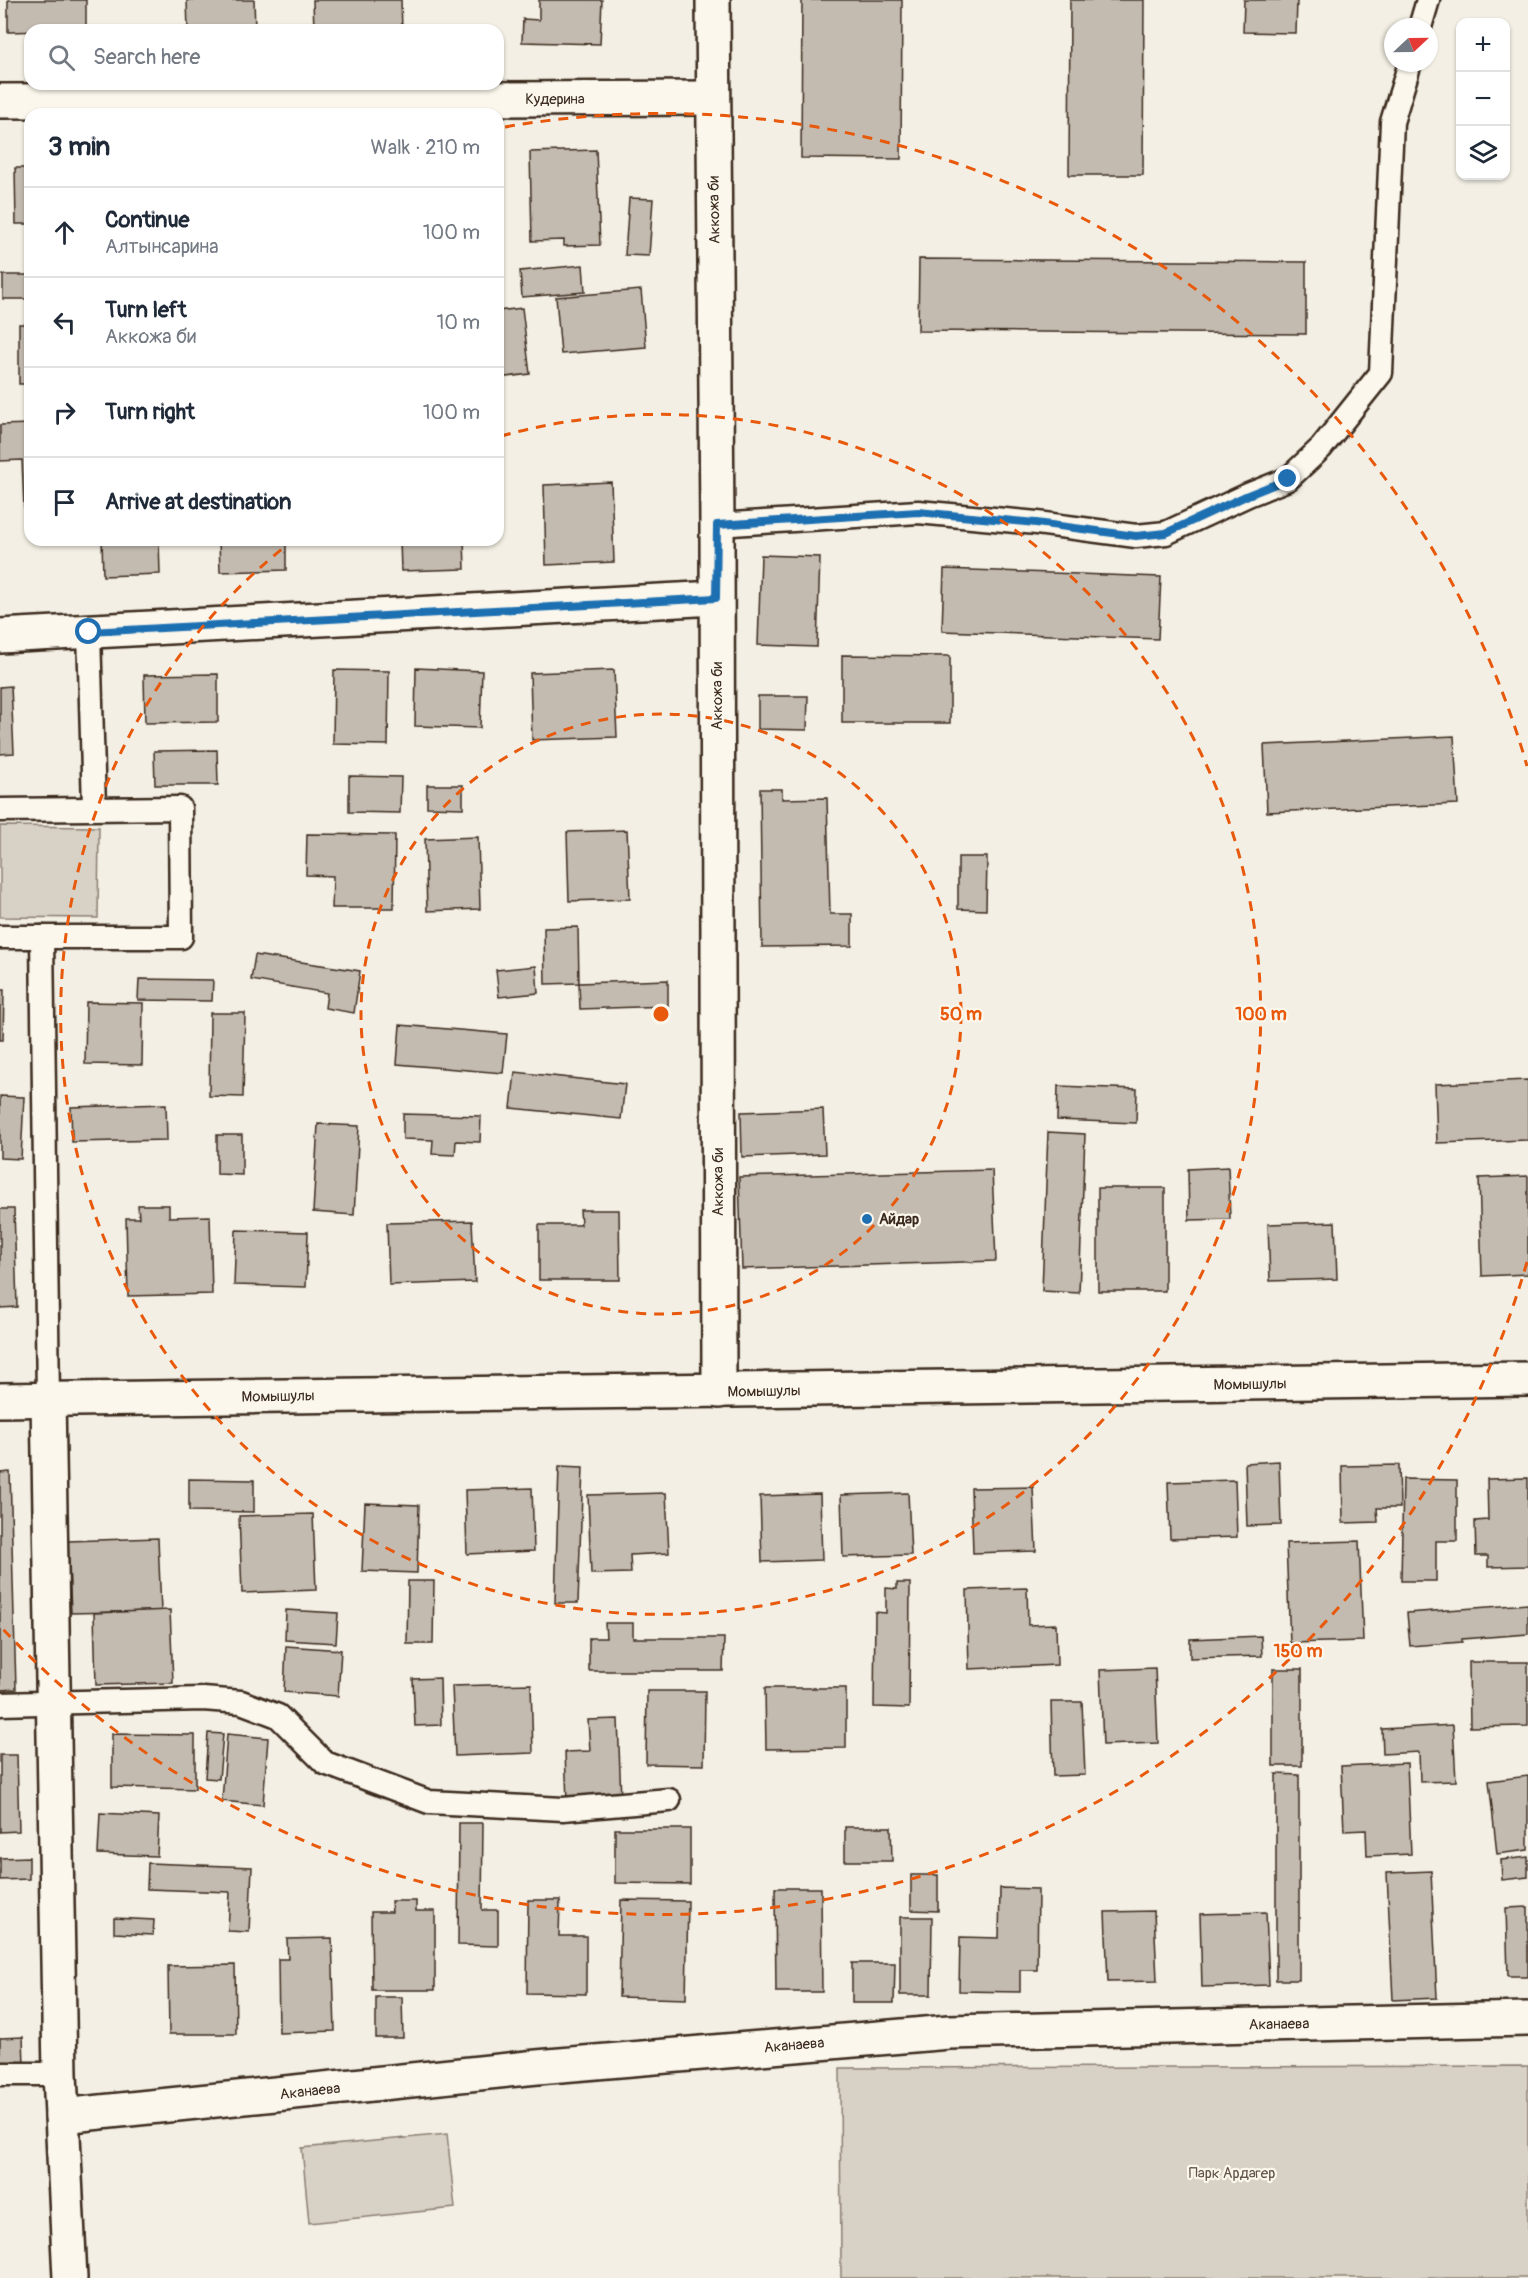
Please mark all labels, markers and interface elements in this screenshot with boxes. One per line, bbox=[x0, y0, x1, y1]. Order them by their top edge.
north arrow bbox=[1384, 18, 1438, 72]
map controls bbox=[1456, 18, 1510, 180]
button: + bbox=[1456, 18, 1510, 72]
search box bbox=[24, 24, 504, 90]
icon: search bbox=[45, 41, 78, 74]
text: Search here bbox=[93, 43, 200, 71]
button: − bbox=[1456, 72, 1510, 126]
street label: Кудерина bbox=[525, 90, 585, 109]
button: layers bbox=[1456, 126, 1510, 180]
text: 3 min bbox=[48, 131, 110, 163]
text: Walk · 210 m bbox=[371, 135, 480, 160]
street label: Аккожа би bbox=[704, 175, 725, 244]
text: Continue bbox=[105, 206, 189, 234]
icon: ahead bbox=[48, 216, 81, 249]
text: 100 m bbox=[423, 220, 480, 245]
text: Алтынсарина bbox=[105, 234, 218, 259]
text: Turn left bbox=[105, 296, 187, 324]
icon: left bbox=[48, 306, 81, 339]
text: 10 m bbox=[436, 310, 480, 335]
text: Аккожа би bbox=[105, 324, 196, 349]
icon: right bbox=[48, 396, 81, 429]
text: Turn right bbox=[105, 398, 195, 426]
text: 100 m bbox=[423, 400, 480, 425]
route end bbox=[1274, 465, 1300, 491]
icon: arrive bbox=[48, 486, 81, 519]
text: Arrive at destination bbox=[105, 488, 291, 516]
route start bbox=[75, 618, 101, 644]
street label: Аккожа би bbox=[708, 661, 727, 730]
text: 50 m bbox=[940, 1003, 982, 1026]
text: 100 m bbox=[1235, 1003, 1287, 1026]
centre of rings bbox=[651, 1004, 671, 1024]
street label: Аккожа би bbox=[709, 1147, 728, 1216]
place label: Айдар bbox=[879, 1210, 919, 1229]
marker: Айдар bbox=[860, 1212, 874, 1226]
street label: Момышулы bbox=[1213, 1374, 1287, 1395]
street label: Момышулы bbox=[727, 1381, 801, 1402]
street label: Момышулы bbox=[241, 1386, 315, 1407]
text: 150 m bbox=[1274, 1640, 1323, 1663]
street label: Аканаева bbox=[1249, 2014, 1310, 2035]
street label: Аканаева bbox=[763, 2033, 825, 2058]
street label: Аканаева bbox=[279, 2079, 341, 2104]
park label: Парк Ардагер bbox=[1189, 2164, 1275, 2183]

